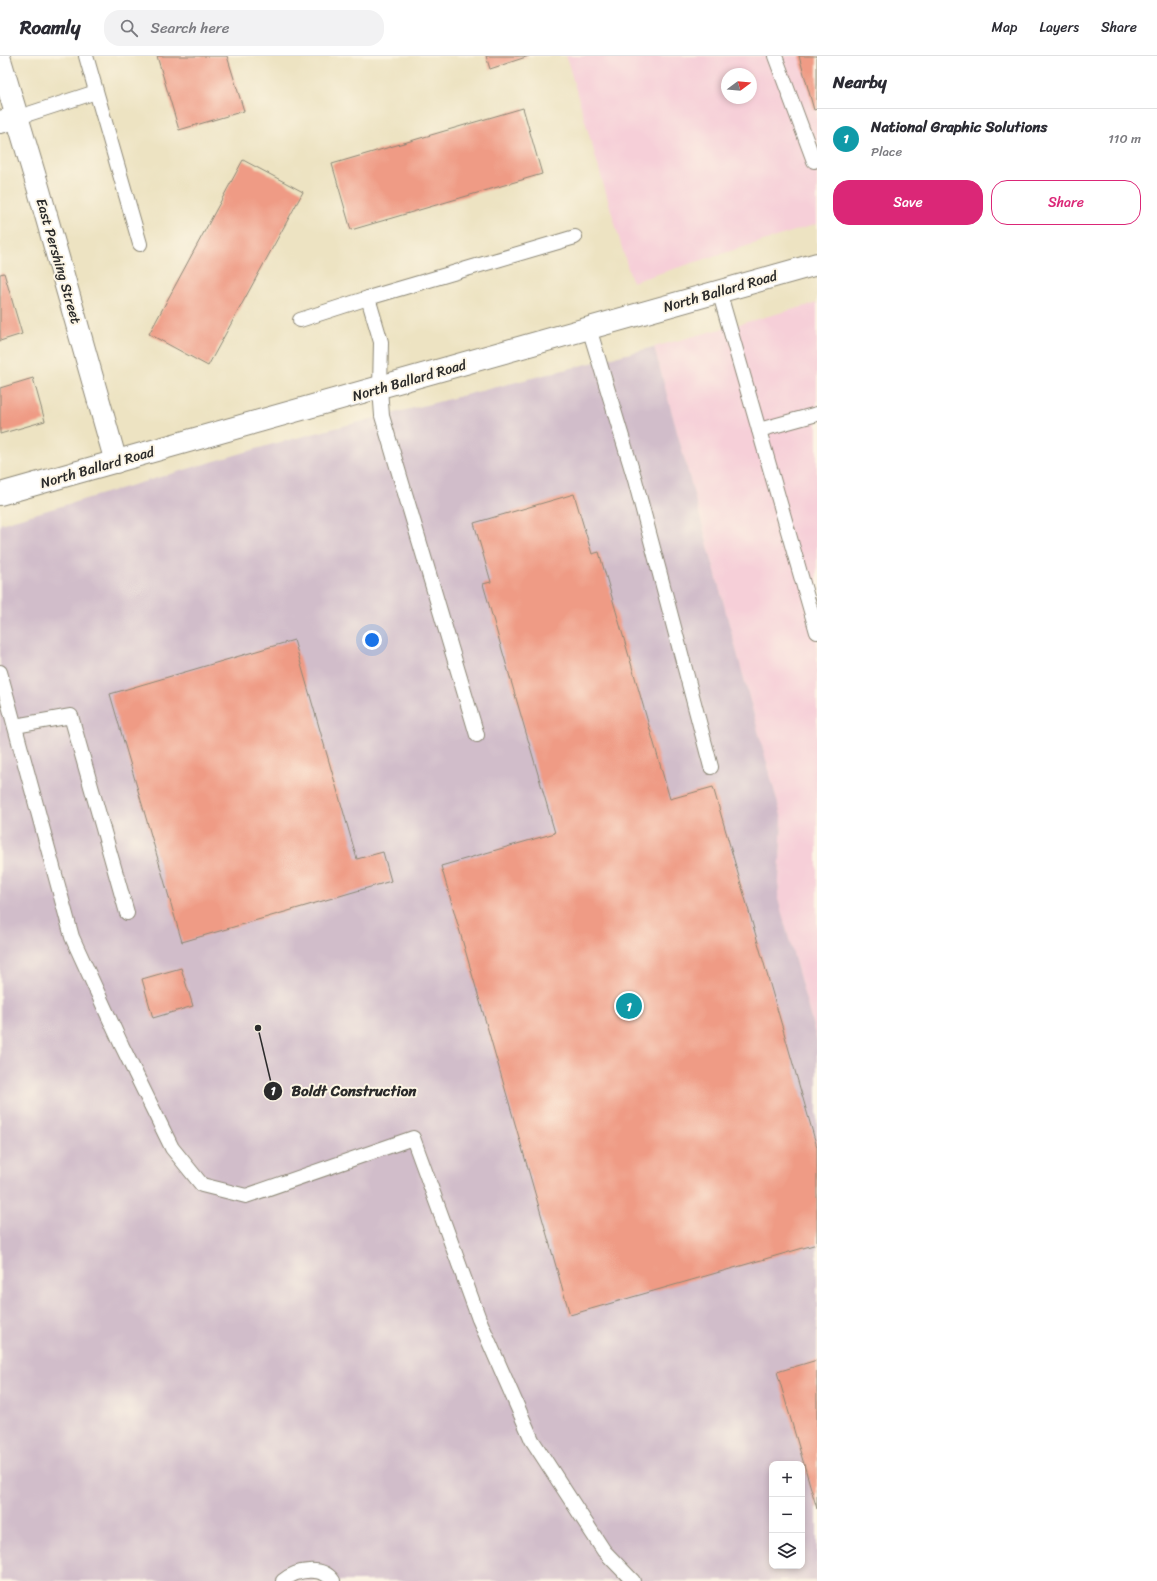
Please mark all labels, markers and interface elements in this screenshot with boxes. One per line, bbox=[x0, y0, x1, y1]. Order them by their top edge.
search box bbox=[104, 10, 384, 46]
text: Roamly bbox=[20, 11, 80, 44]
text: Search here bbox=[150, 15, 229, 41]
text: Map bbox=[992, 15, 1017, 40]
text: Layers bbox=[1039, 15, 1079, 40]
text: Share bbox=[1101, 15, 1137, 40]
icon: search bbox=[118, 17, 140, 39]
text: Nearby bbox=[833, 67, 887, 97]
north arrow bbox=[721, 68, 757, 104]
text: National Graphic Solutions bbox=[871, 114, 1047, 140]
text: 1 bbox=[843, 127, 849, 150]
text: 110 m bbox=[1108, 127, 1141, 150]
text: Place bbox=[871, 140, 902, 163]
button: Save bbox=[833, 180, 983, 225]
button: Share bbox=[991, 180, 1141, 225]
street label: East Pershing Street bbox=[29, 195, 88, 327]
street label: North Ballard Road bbox=[660, 263, 782, 320]
street label: North Ballard Road bbox=[349, 352, 471, 409]
street label: North Ballard Road bbox=[37, 439, 159, 496]
your location bbox=[362, 630, 382, 650]
pin: 1 bbox=[616, 991, 642, 1021]
callout: Boldt Construction bbox=[263, 1077, 424, 1104]
text: Boldt Construction bbox=[292, 1078, 417, 1104]
text: 1 bbox=[270, 1080, 276, 1102]
map controls bbox=[769, 1461, 805, 1569]
button: + bbox=[769, 1461, 805, 1497]
button: − bbox=[769, 1497, 805, 1533]
button: layers bbox=[769, 1533, 805, 1569]

